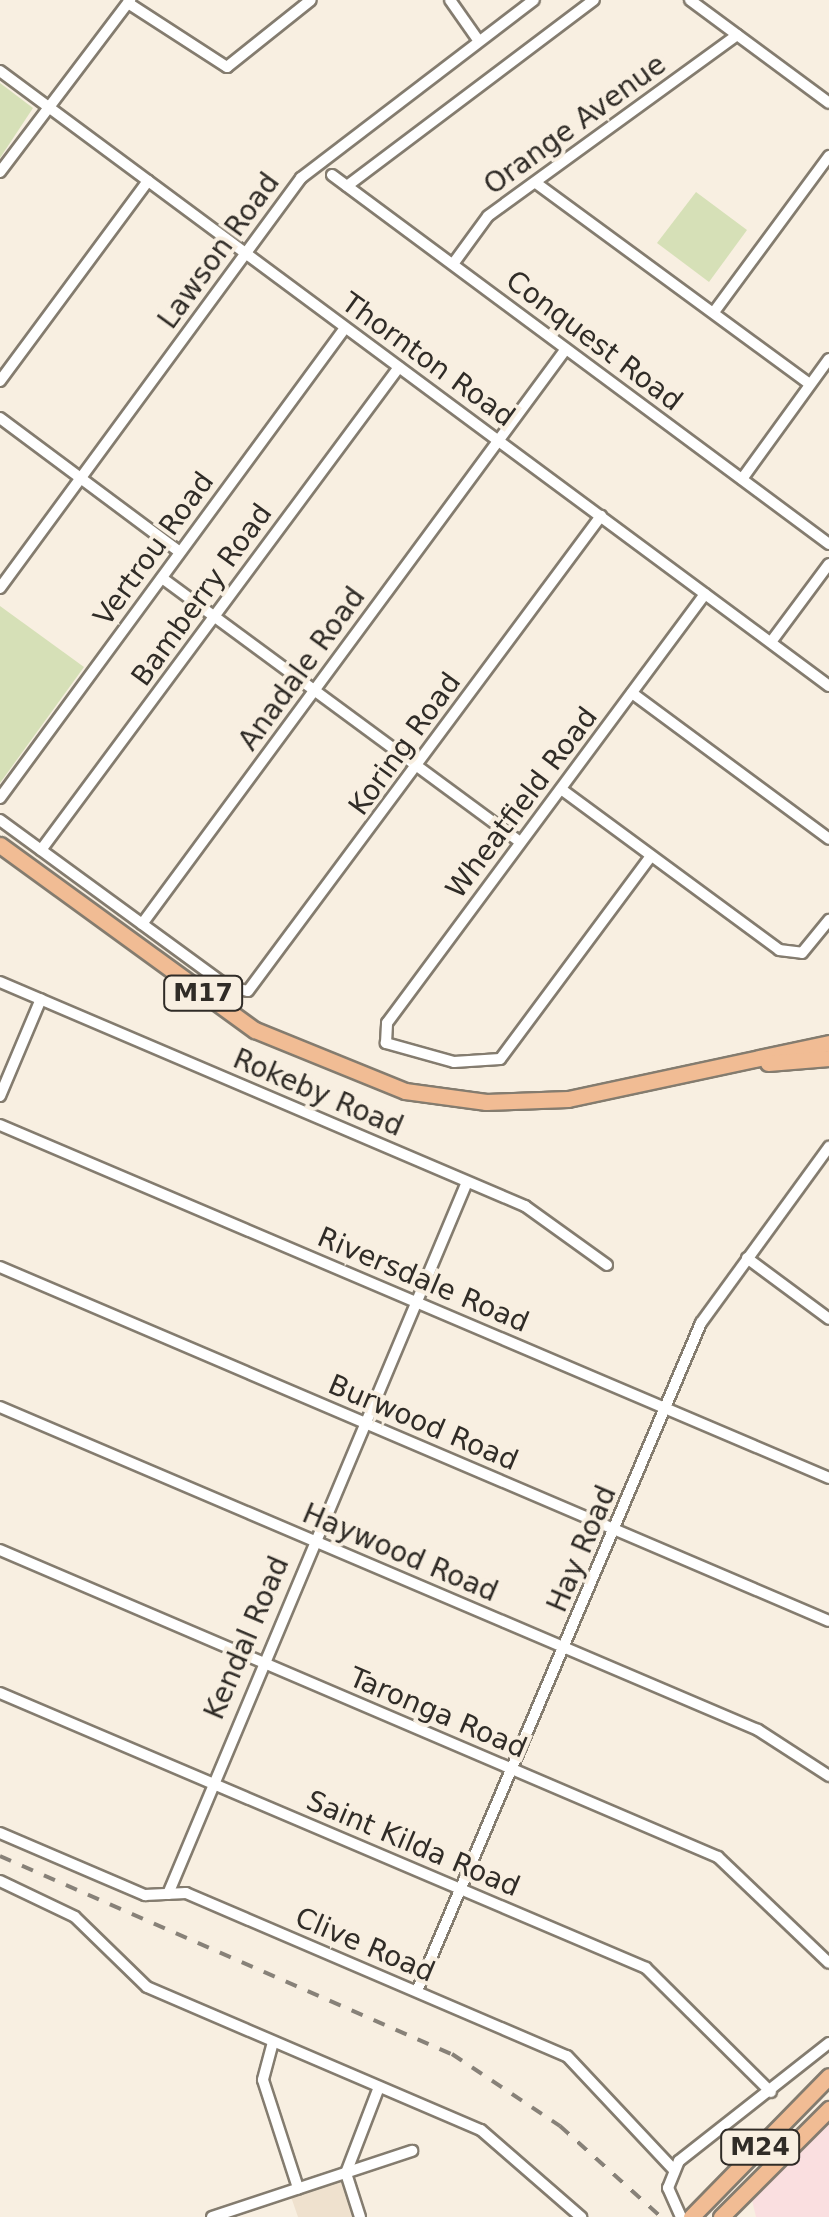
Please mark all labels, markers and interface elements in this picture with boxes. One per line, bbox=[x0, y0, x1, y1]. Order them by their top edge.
street label: Orange Avenue bbox=[478, 48, 672, 202]
street label: Lawson Road bbox=[151, 167, 287, 335]
street label: Conquest Road bbox=[499, 264, 689, 418]
street label: Thornton Road bbox=[335, 286, 521, 434]
street label: Vertrou Road bbox=[87, 466, 221, 632]
street label: Bamberry Road bbox=[125, 497, 279, 693]
street label: Anadale Road bbox=[232, 581, 372, 757]
street label: Koring Road bbox=[342, 666, 468, 822]
street label: Wheatfield Road bbox=[439, 701, 605, 905]
road number: M17 bbox=[163, 973, 243, 1013]
street label: Rokeby Road bbox=[228, 1042, 408, 1144]
street label: Riversdale Road bbox=[312, 1220, 534, 1340]
street label: Burwood Road bbox=[323, 1368, 523, 1478]
street label: Hay Road bbox=[540, 1481, 624, 1617]
street label: Haywood Road bbox=[297, 1497, 503, 1609]
street label: Kendal Road bbox=[198, 1551, 296, 1725]
street label: Taronga Road bbox=[344, 1661, 532, 1765]
street label: Saint Kilda Road bbox=[301, 1784, 525, 1904]
street label: Clive Road bbox=[290, 1901, 440, 1989]
road number: M24 bbox=[720, 2127, 800, 2167]

